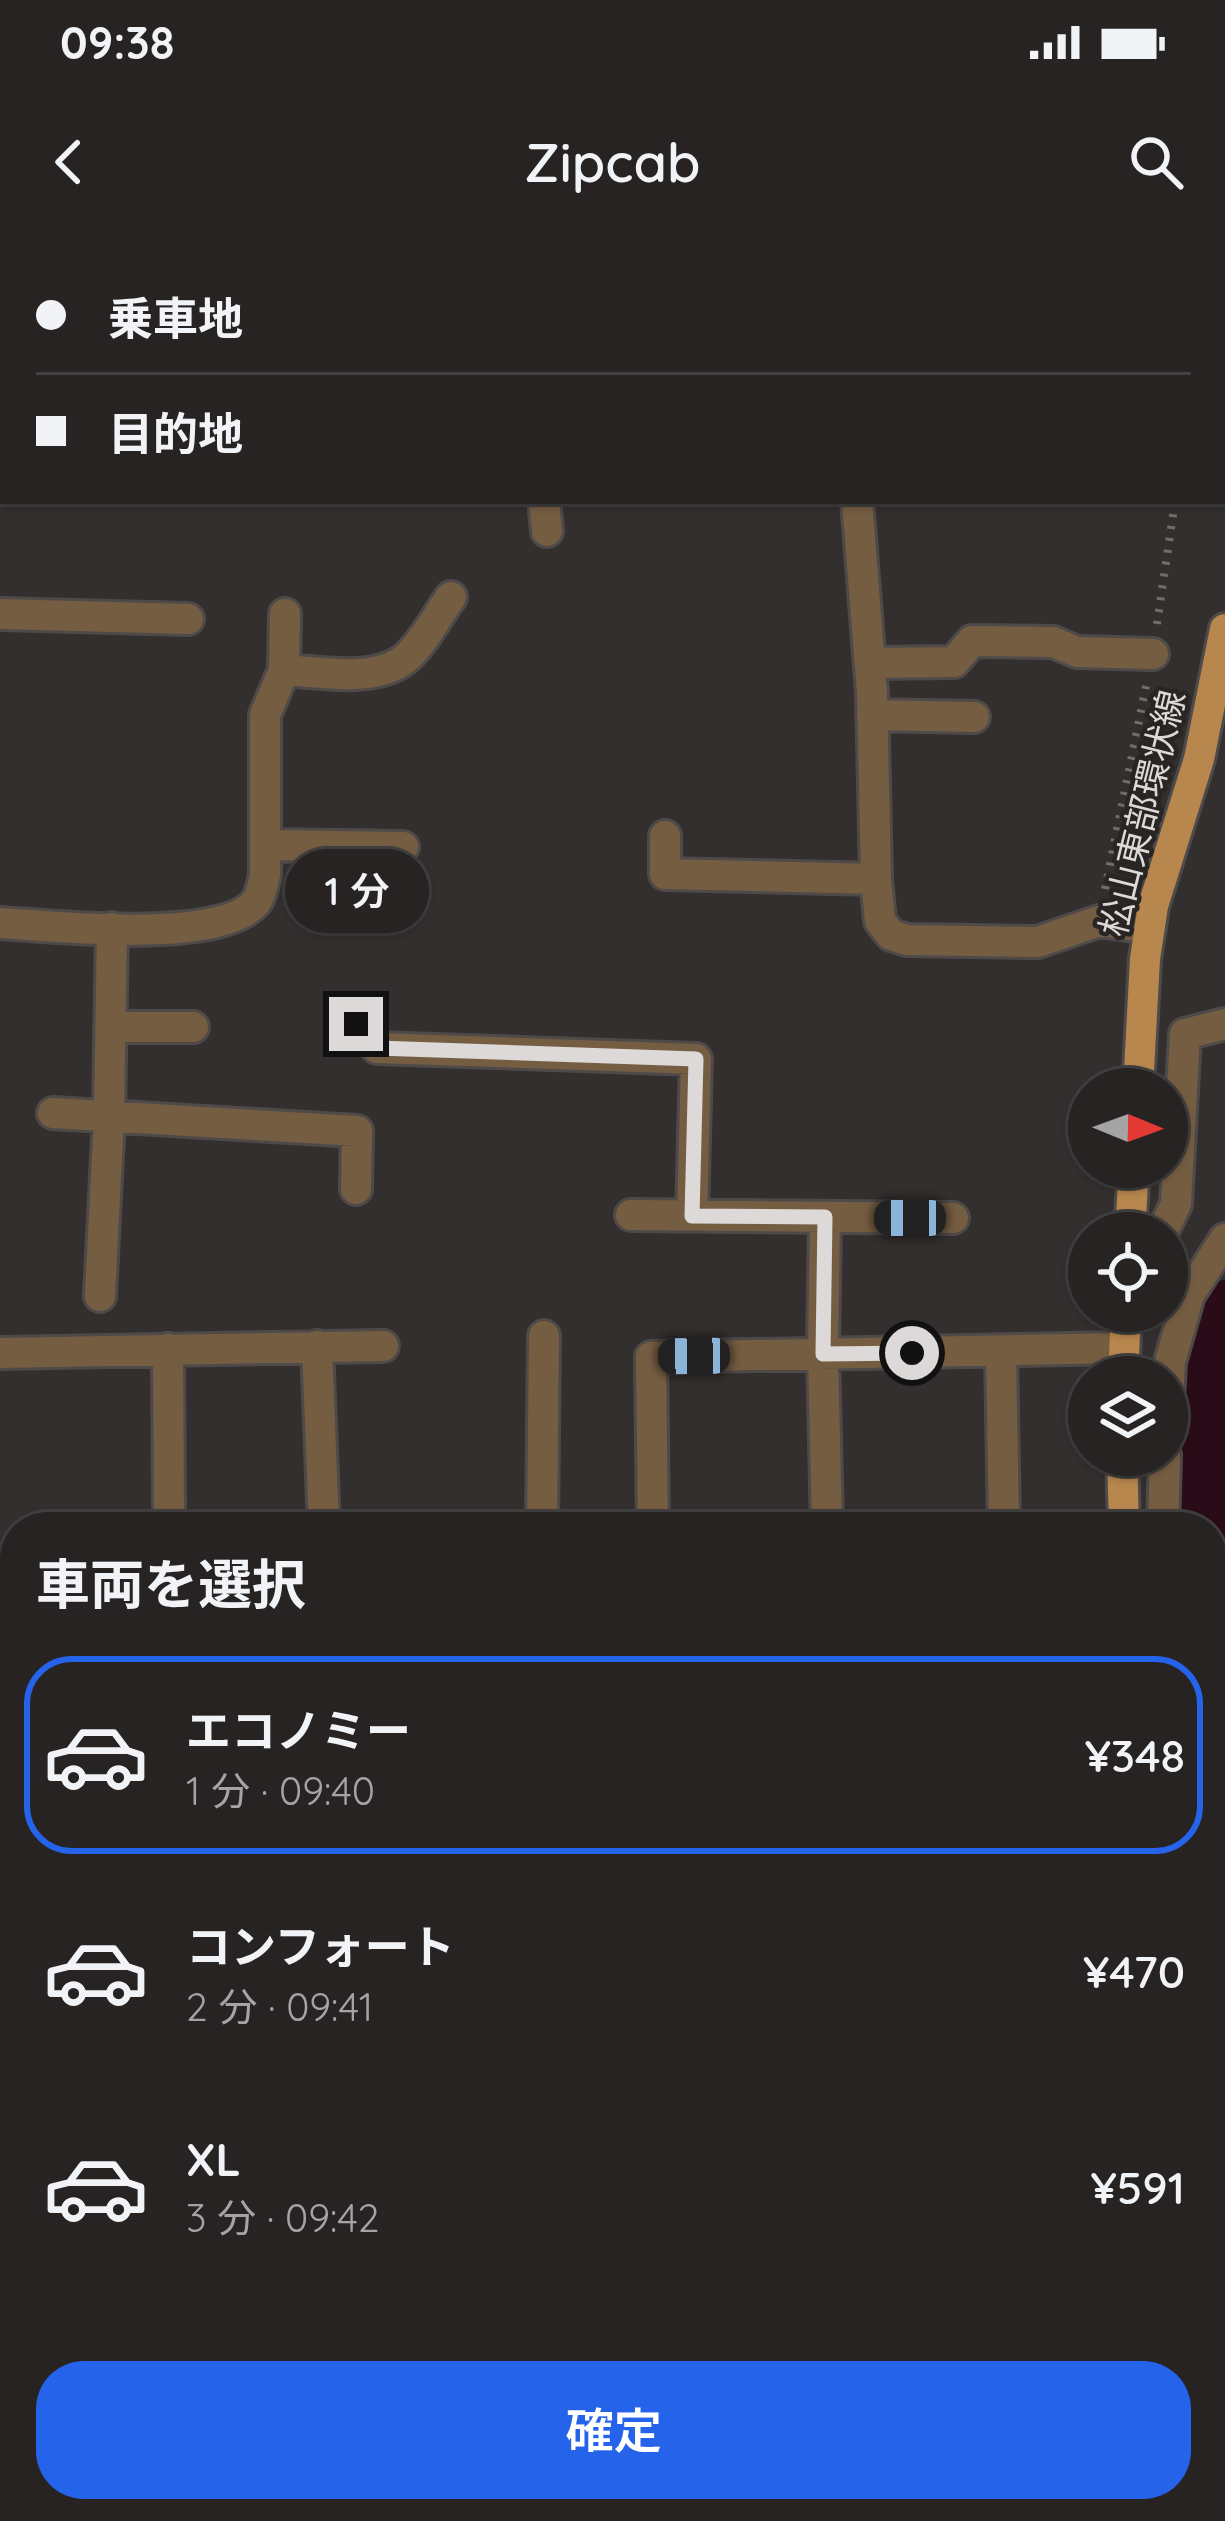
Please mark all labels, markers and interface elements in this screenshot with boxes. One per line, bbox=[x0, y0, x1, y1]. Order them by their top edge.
text: 09:38 bbox=[60, 14, 174, 70]
text: Zipcab bbox=[525, 128, 700, 196]
icon: back bbox=[36, 129, 102, 195]
icon: search bbox=[1123, 129, 1189, 195]
text: 乗車地 bbox=[108, 290, 243, 346]
text: 目的地 bbox=[108, 405, 243, 461]
street label: 松山東部環状線 bbox=[1090, 685, 1194, 941]
callout: 1 分 bbox=[284, 850, 428, 934]
text: 1 分 bbox=[325, 866, 389, 915]
route end bbox=[329, 997, 383, 1051]
north arrow bbox=[1068, 1068, 1188, 1188]
map controls bbox=[1068, 1068, 1188, 1476]
car bbox=[874, 1200, 946, 1236]
button: locate bbox=[1068, 1212, 1188, 1332]
route start bbox=[885, 1326, 939, 1380]
car bbox=[658, 1337, 730, 1375]
button: layers bbox=[1068, 1356, 1188, 1476]
text: 車両を選択 bbox=[36, 1550, 306, 1618]
icon: car bbox=[42, 1701, 150, 1809]
text: エコノミー bbox=[186, 1702, 411, 1758]
text: ¥348 bbox=[1085, 1727, 1185, 1783]
text: 1 分 · 09:40 bbox=[186, 1766, 375, 1815]
icon: car bbox=[42, 1917, 150, 2025]
text: コンフォート bbox=[186, 1918, 455, 1974]
text: ¥470 bbox=[1083, 1943, 1185, 1999]
text: 2 分 · 09:41 bbox=[186, 1982, 373, 2031]
text: XL bbox=[186, 2131, 241, 2187]
icon: car bbox=[42, 2133, 150, 2241]
text: ¥591 bbox=[1090, 2159, 1185, 2215]
text: 3 分 · 09:42 bbox=[186, 2193, 379, 2242]
button: 確定 bbox=[36, 2361, 1191, 2499]

